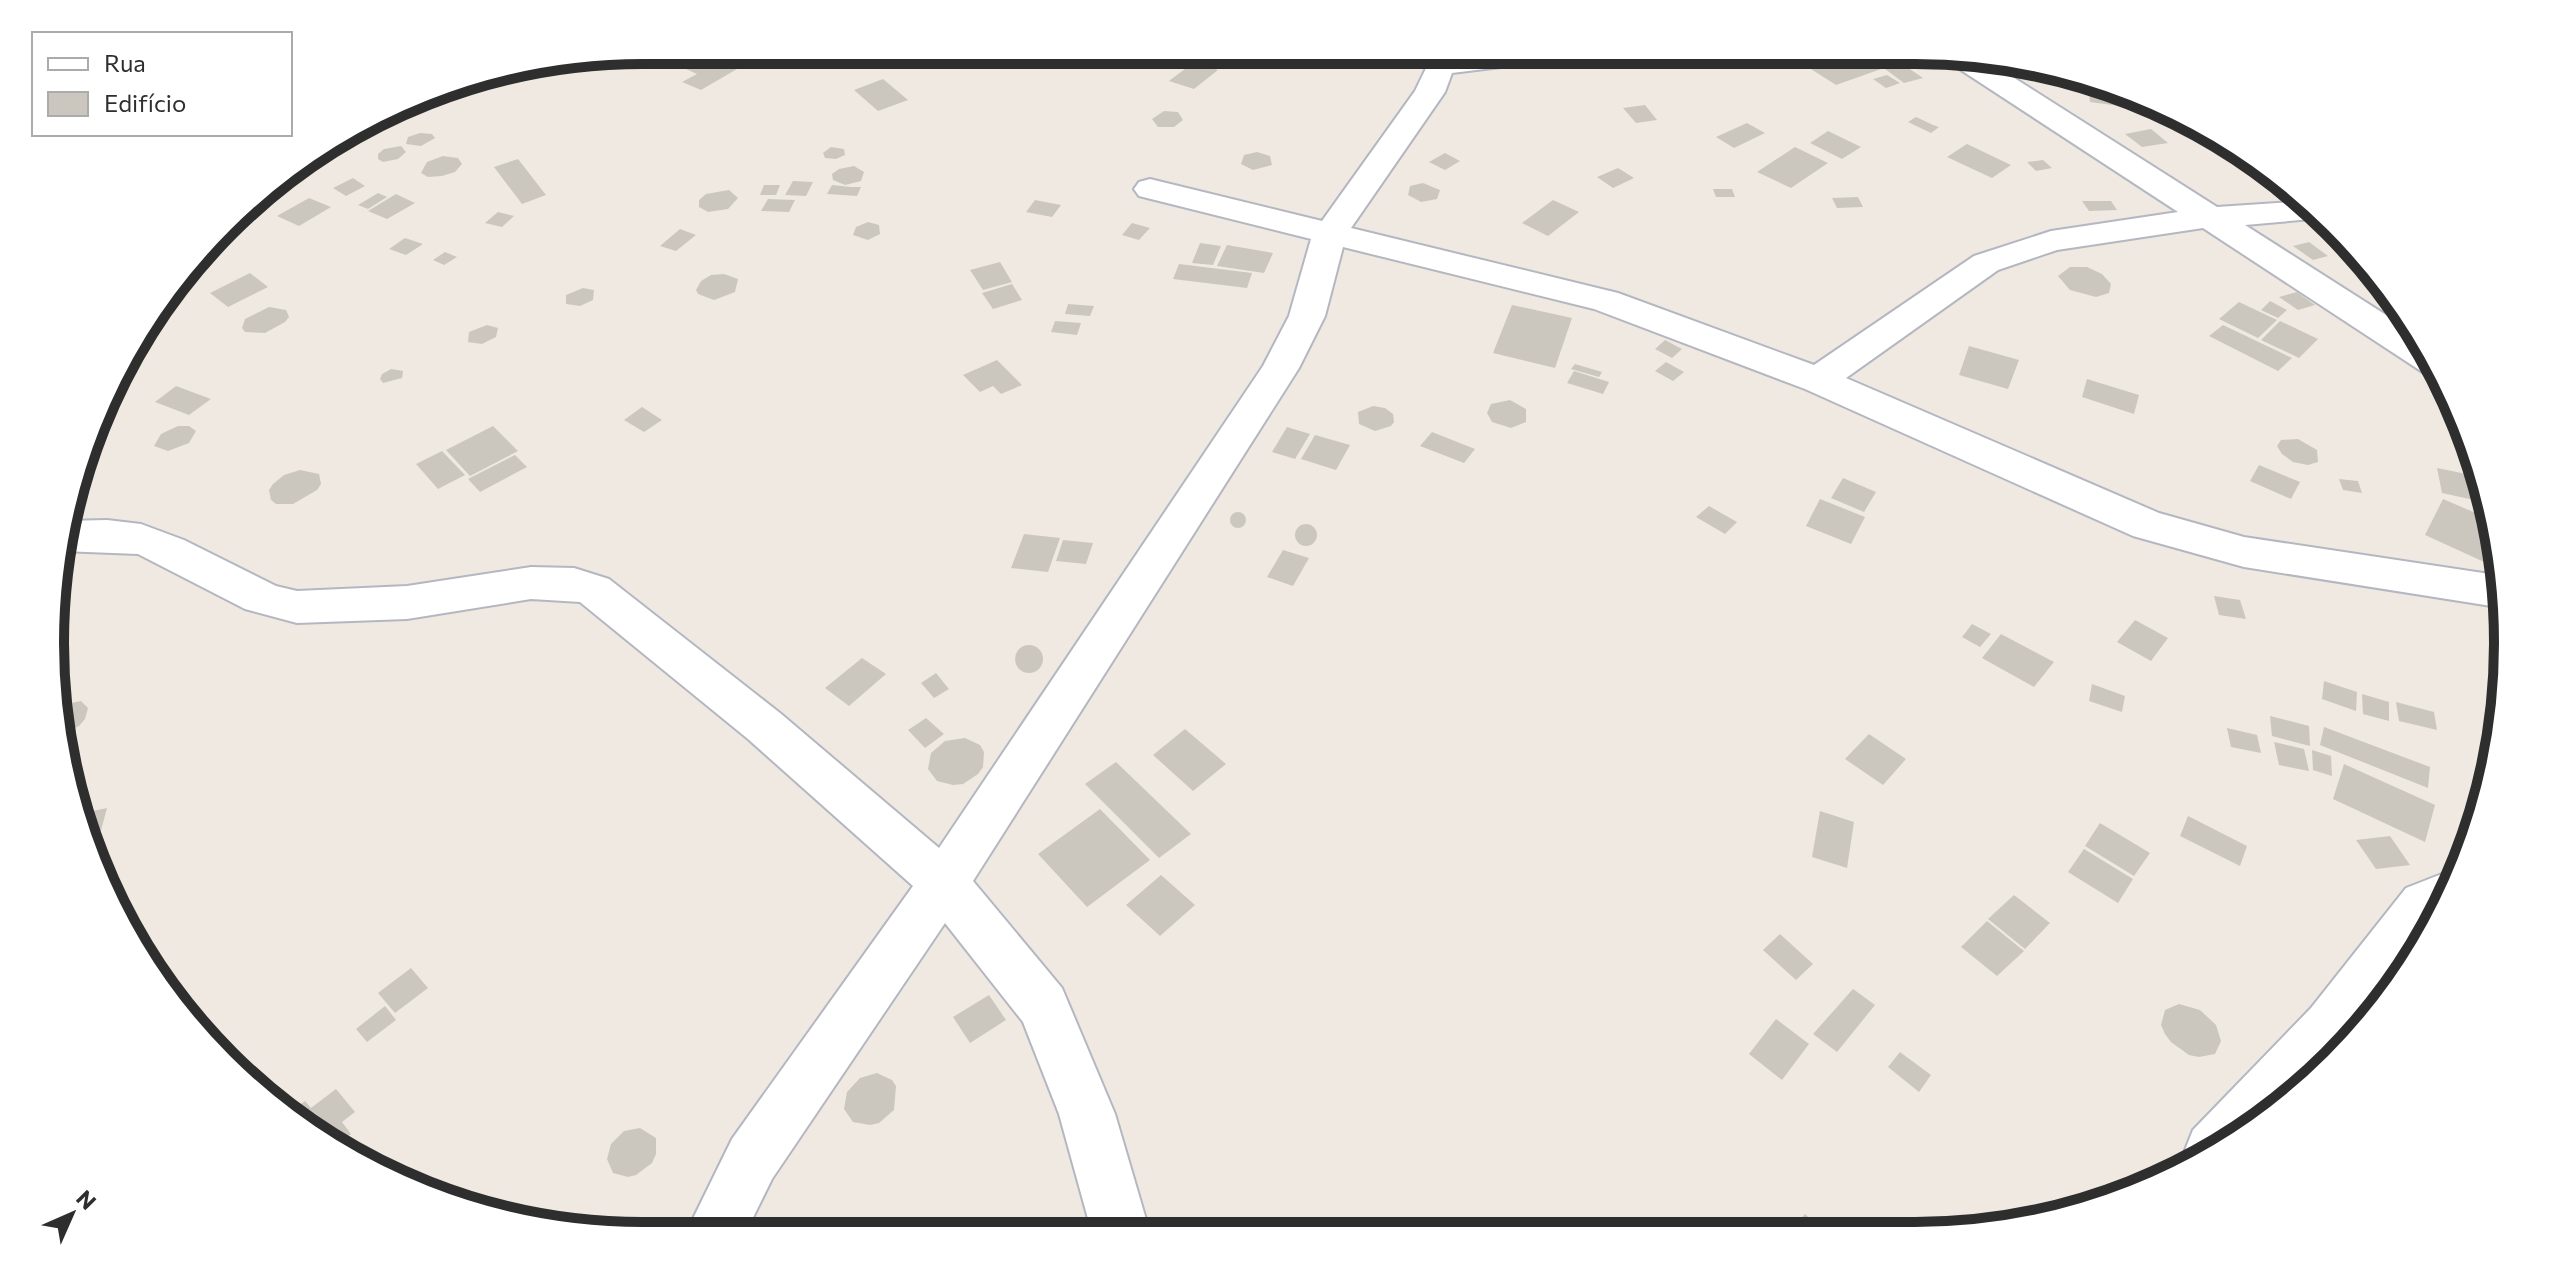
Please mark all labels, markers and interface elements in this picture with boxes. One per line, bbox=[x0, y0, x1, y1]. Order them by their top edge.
legend bbox=[32, 32, 292, 136]
text: Rua bbox=[104, 48, 146, 77]
text: Edifício bbox=[104, 88, 186, 117]
north arrow bbox=[32, 1174, 112, 1254]
text: N bbox=[71, 1184, 102, 1215]

